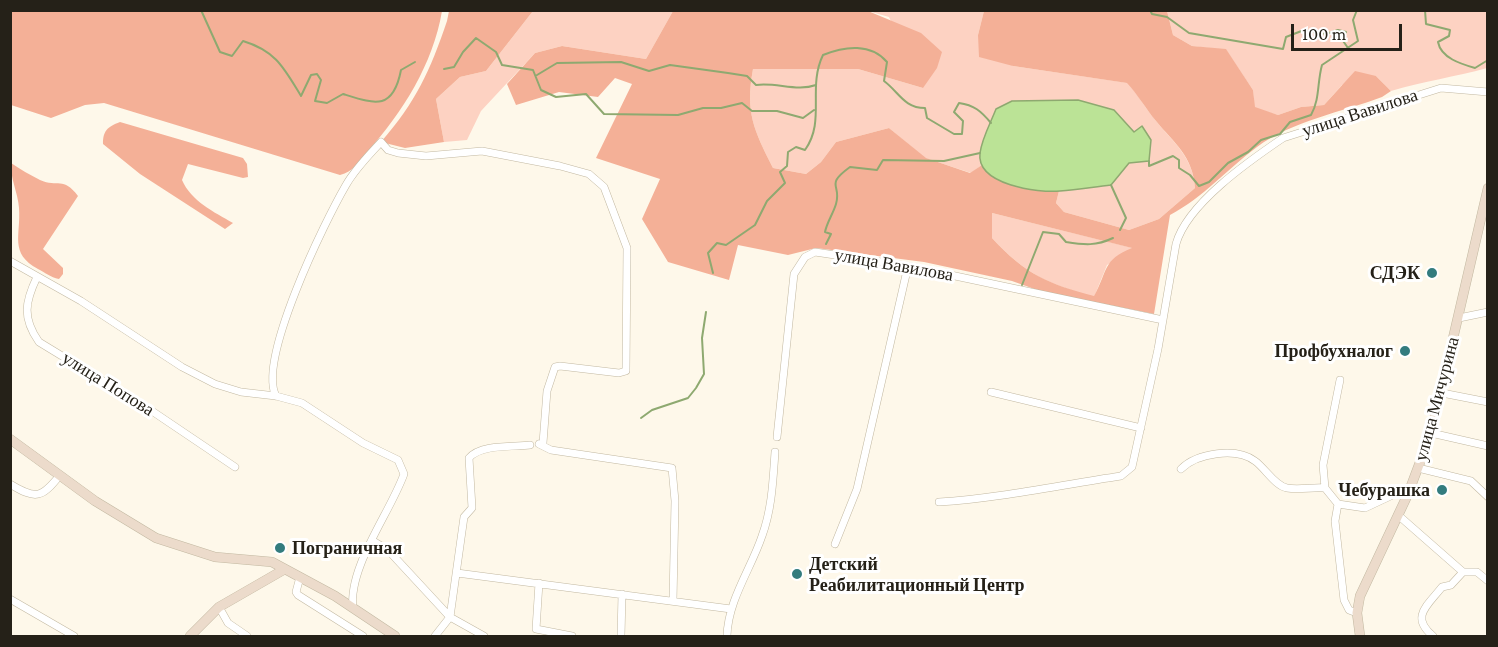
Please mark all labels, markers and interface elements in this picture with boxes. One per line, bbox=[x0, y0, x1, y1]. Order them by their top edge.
scale bar bbox=[1294, 12, 1405, 50]
text: 100 m bbox=[1302, 24, 1346, 44]
street label: улица Вавилова bbox=[1300, 84, 1420, 142]
street label: улица Вавилова bbox=[833, 244, 955, 286]
place label: СДЭК bbox=[1370, 262, 1420, 284]
marker: СДЭК bbox=[1425, 266, 1439, 280]
street label: улица Мичурина bbox=[1410, 334, 1464, 464]
place label: Профбухналог bbox=[1274, 340, 1393, 362]
marker: Профбухналог bbox=[1398, 344, 1412, 358]
street label: улица Попова bbox=[58, 347, 158, 421]
place label: Чебурашка bbox=[1338, 479, 1430, 501]
marker: Чебурашка bbox=[1435, 483, 1449, 497]
place label: Пограничная bbox=[292, 537, 402, 559]
marker: Пограничная bbox=[273, 541, 287, 555]
place label: Детский Реабилитационный Центр bbox=[809, 553, 1024, 596]
marker: Детский Реабилитационный Центр bbox=[790, 567, 804, 581]

